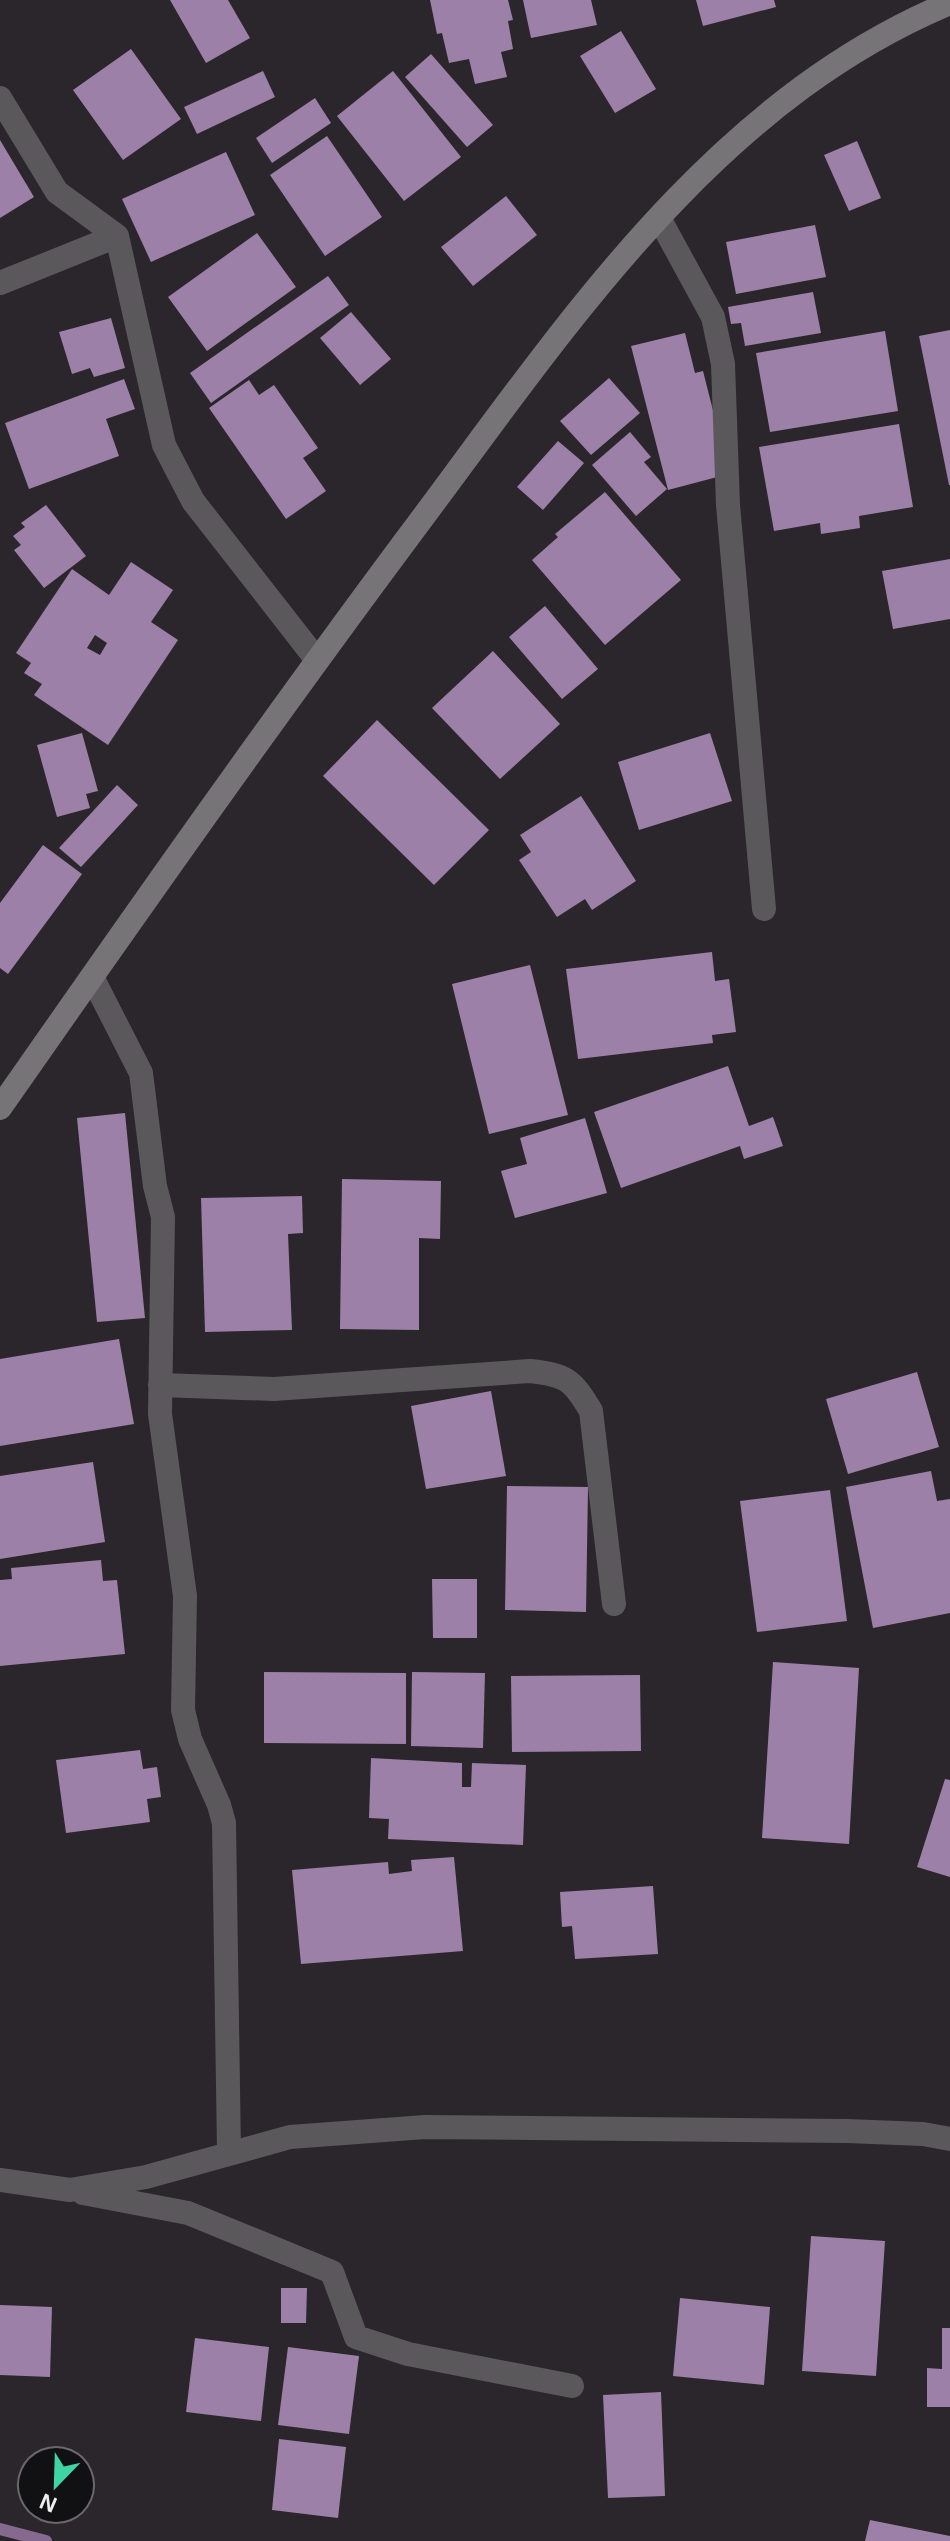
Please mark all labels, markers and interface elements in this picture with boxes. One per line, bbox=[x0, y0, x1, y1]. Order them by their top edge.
north arrow bbox=[16, 2445, 96, 2525]
text: N bbox=[36, 2488, 61, 2518]

